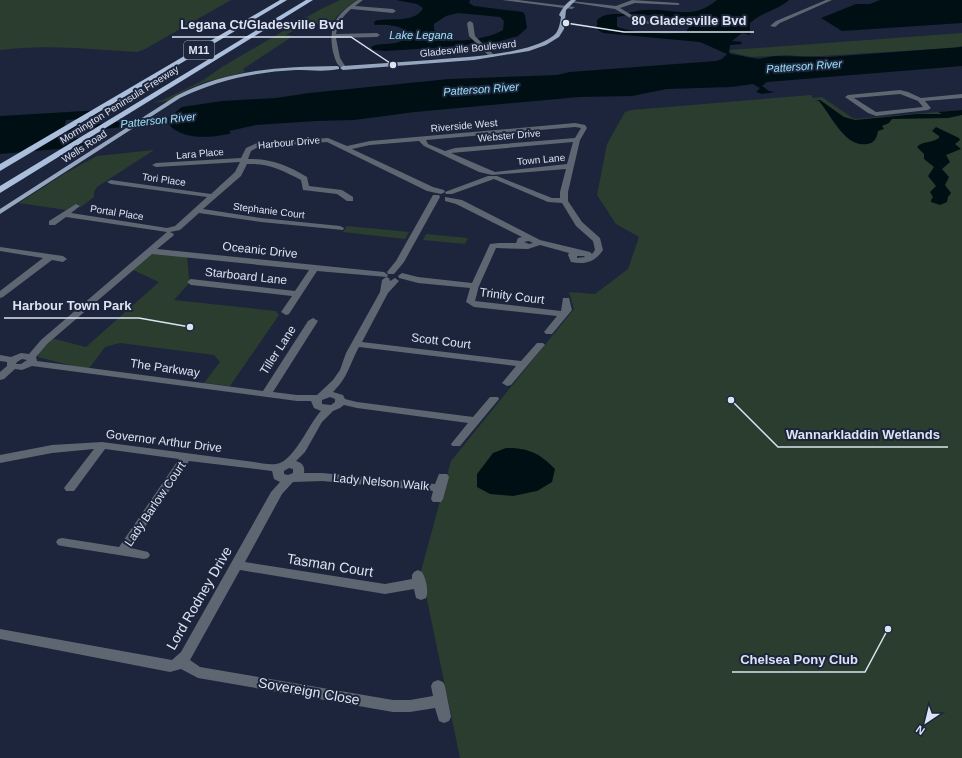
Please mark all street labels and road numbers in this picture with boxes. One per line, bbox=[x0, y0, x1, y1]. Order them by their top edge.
street label: Gladesville Boulevard bbox=[419, 38, 517, 59]
road number: M11 bbox=[184, 41, 214, 59]
street label: Mornington Peninsula Freeway bbox=[58, 63, 181, 146]
street label: Riverside West bbox=[430, 117, 498, 134]
street label: Webster Drive bbox=[477, 127, 541, 144]
street label: Wells Road bbox=[60, 128, 109, 165]
street label: Harbour Drive bbox=[258, 134, 321, 151]
street label: Lara Place bbox=[176, 146, 225, 161]
street label: Town Lane bbox=[516, 152, 566, 167]
street label: Tori Place bbox=[141, 171, 187, 188]
street label: Stephanie Court bbox=[232, 201, 306, 220]
street label: Portal Place bbox=[89, 203, 145, 222]
street label: Oceanic Drive bbox=[222, 239, 299, 261]
street label: Starboard Lane bbox=[204, 265, 288, 287]
street label: Trinity Court bbox=[479, 285, 546, 307]
street label: Tiller Lane bbox=[257, 323, 299, 377]
street label: Scott Court bbox=[410, 330, 472, 352]
street label: The Parkway bbox=[129, 356, 201, 380]
street label: Governor Arthur Drive bbox=[105, 427, 223, 455]
street label: Lady Barlow Court bbox=[122, 459, 189, 549]
street label: Lady Nelson Walk bbox=[332, 471, 431, 493]
street label: Lord Rodney Drive bbox=[163, 543, 235, 653]
street label: Tasman Court bbox=[286, 550, 374, 580]
street label: Sovereign Close bbox=[257, 674, 361, 708]

